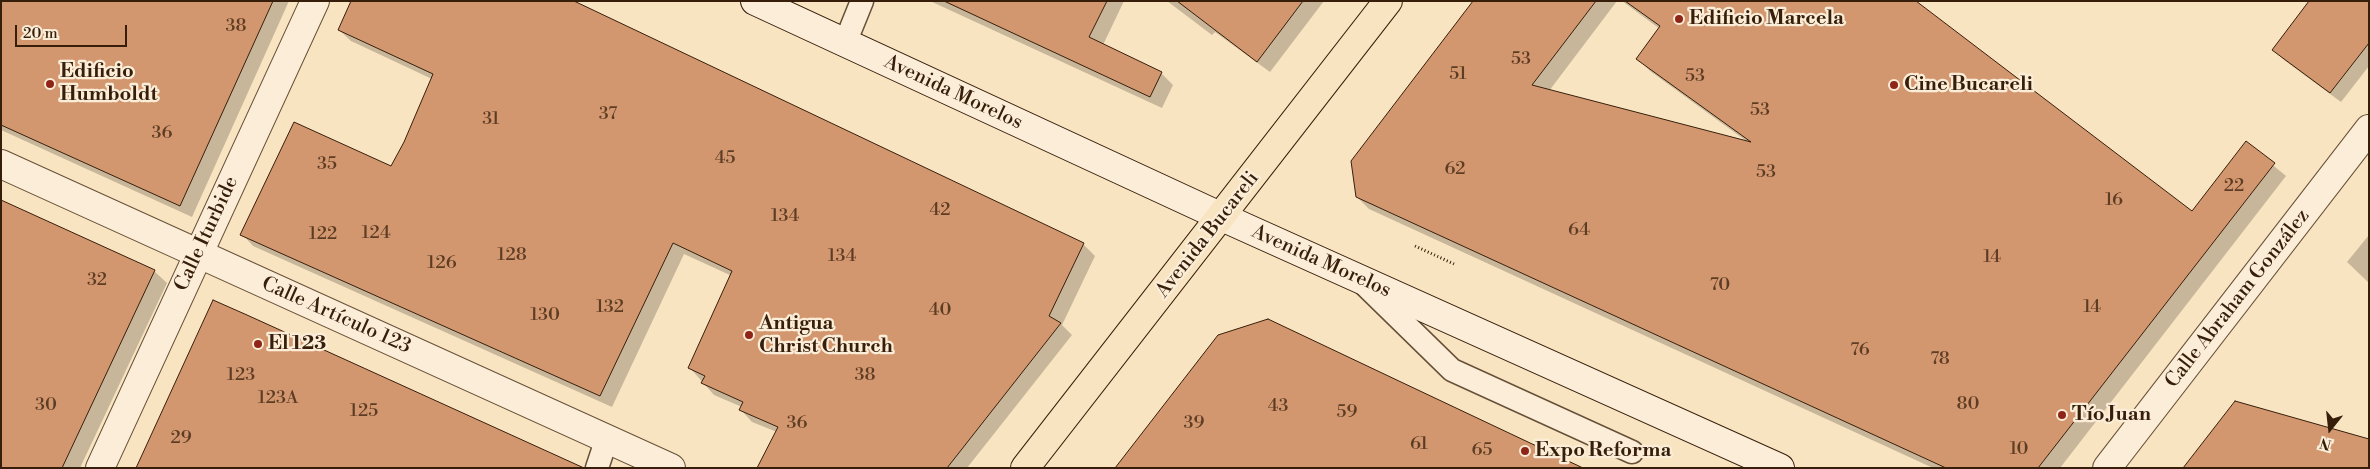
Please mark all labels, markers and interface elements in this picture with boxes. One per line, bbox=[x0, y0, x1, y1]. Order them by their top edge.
place label: Edificio Marcela bbox=[1689, 7, 1844, 31]
marker: Edificio Marcela bbox=[1673, 13, 1685, 25]
scale bar bbox=[18, 15, 130, 47]
house number: 38 bbox=[226, 16, 246, 38]
text: 20 m bbox=[23, 24, 58, 43]
house number: 53 bbox=[1511, 49, 1531, 71]
street label: Avenida Morelos bbox=[880, 50, 1026, 136]
place label: Edificio Humboldt bbox=[60, 60, 158, 107]
house number: 51 bbox=[1449, 64, 1467, 86]
house number: 53 bbox=[1685, 66, 1705, 88]
place label: Cine Bucareli bbox=[1904, 73, 2033, 97]
marker: Edificio Humboldt bbox=[44, 78, 56, 90]
marker: Cine Bucareli bbox=[1888, 79, 1900, 91]
house number: 53 bbox=[1750, 100, 1770, 122]
house number: 37 bbox=[599, 104, 617, 126]
house number: 31 bbox=[482, 109, 500, 131]
house number: 36 bbox=[152, 123, 172, 145]
house number: 45 bbox=[715, 148, 735, 170]
house number: 35 bbox=[317, 154, 337, 176]
house number: 62 bbox=[1444, 159, 1466, 181]
house number: 53 bbox=[1756, 162, 1776, 184]
street label: Avenida Bucareli bbox=[1151, 167, 1265, 303]
street label: Calle Iturbide bbox=[170, 173, 244, 295]
house number: 22 bbox=[2224, 176, 2244, 198]
house number: 16 bbox=[2105, 190, 2123, 212]
house number: 42 bbox=[930, 200, 950, 222]
street label: Calle Abraham González bbox=[2161, 205, 2315, 393]
house number: 134 bbox=[771, 206, 799, 228]
house number: 64 bbox=[1568, 220, 1590, 242]
street label: Avenida Morelos bbox=[1248, 221, 1394, 303]
house number: 124 bbox=[361, 223, 391, 245]
house number: 122 bbox=[309, 224, 337, 246]
house number: 128 bbox=[497, 245, 527, 267]
house number: 134 bbox=[828, 246, 856, 268]
house number: 14 bbox=[1983, 247, 2001, 269]
house number: 126 bbox=[427, 253, 457, 275]
house number: 32 bbox=[87, 270, 107, 292]
street label: Calle Artículo 123 bbox=[258, 272, 414, 360]
house number: 70 bbox=[1710, 275, 1730, 297]
house number: 132 bbox=[596, 297, 624, 319]
house number: 14 bbox=[2083, 297, 2101, 319]
house number: 40 bbox=[929, 300, 951, 322]
house number: 130 bbox=[530, 305, 560, 327]
place label: Antigua Christ Church bbox=[759, 312, 893, 359]
marker: Antigua Christ Church bbox=[743, 329, 755, 341]
place label: El 123 bbox=[268, 332, 326, 356]
marker: El 123 bbox=[252, 338, 264, 350]
house number: 76 bbox=[1850, 340, 1870, 362]
house number: 78 bbox=[1930, 349, 1950, 371]
house number: 123 bbox=[227, 365, 255, 387]
house number: 38 bbox=[855, 365, 875, 387]
house number: 123A bbox=[258, 388, 298, 410]
house number: 80 bbox=[1957, 394, 1979, 416]
house number: 30 bbox=[35, 395, 57, 417]
house number: 43 bbox=[1268, 396, 1288, 418]
house number: 125 bbox=[350, 401, 378, 423]
house number: 59 bbox=[1337, 402, 1357, 424]
place label: Tío Juan bbox=[2072, 403, 2151, 427]
north arrow bbox=[2305, 404, 2355, 454]
marker: Tío Juan bbox=[2056, 409, 2068, 421]
house number: 36 bbox=[787, 413, 807, 435]
house number: 39 bbox=[1184, 413, 1204, 435]
house number: 29 bbox=[170, 428, 192, 450]
text: N bbox=[2318, 433, 2334, 454]
house number: 61 bbox=[1410, 434, 1428, 456]
place label: Expo Reforma bbox=[1535, 439, 1671, 463]
house number: 10 bbox=[2009, 439, 2029, 461]
house number: 65 bbox=[1472, 440, 1492, 462]
marker: Expo Reforma bbox=[1519, 445, 1531, 457]

